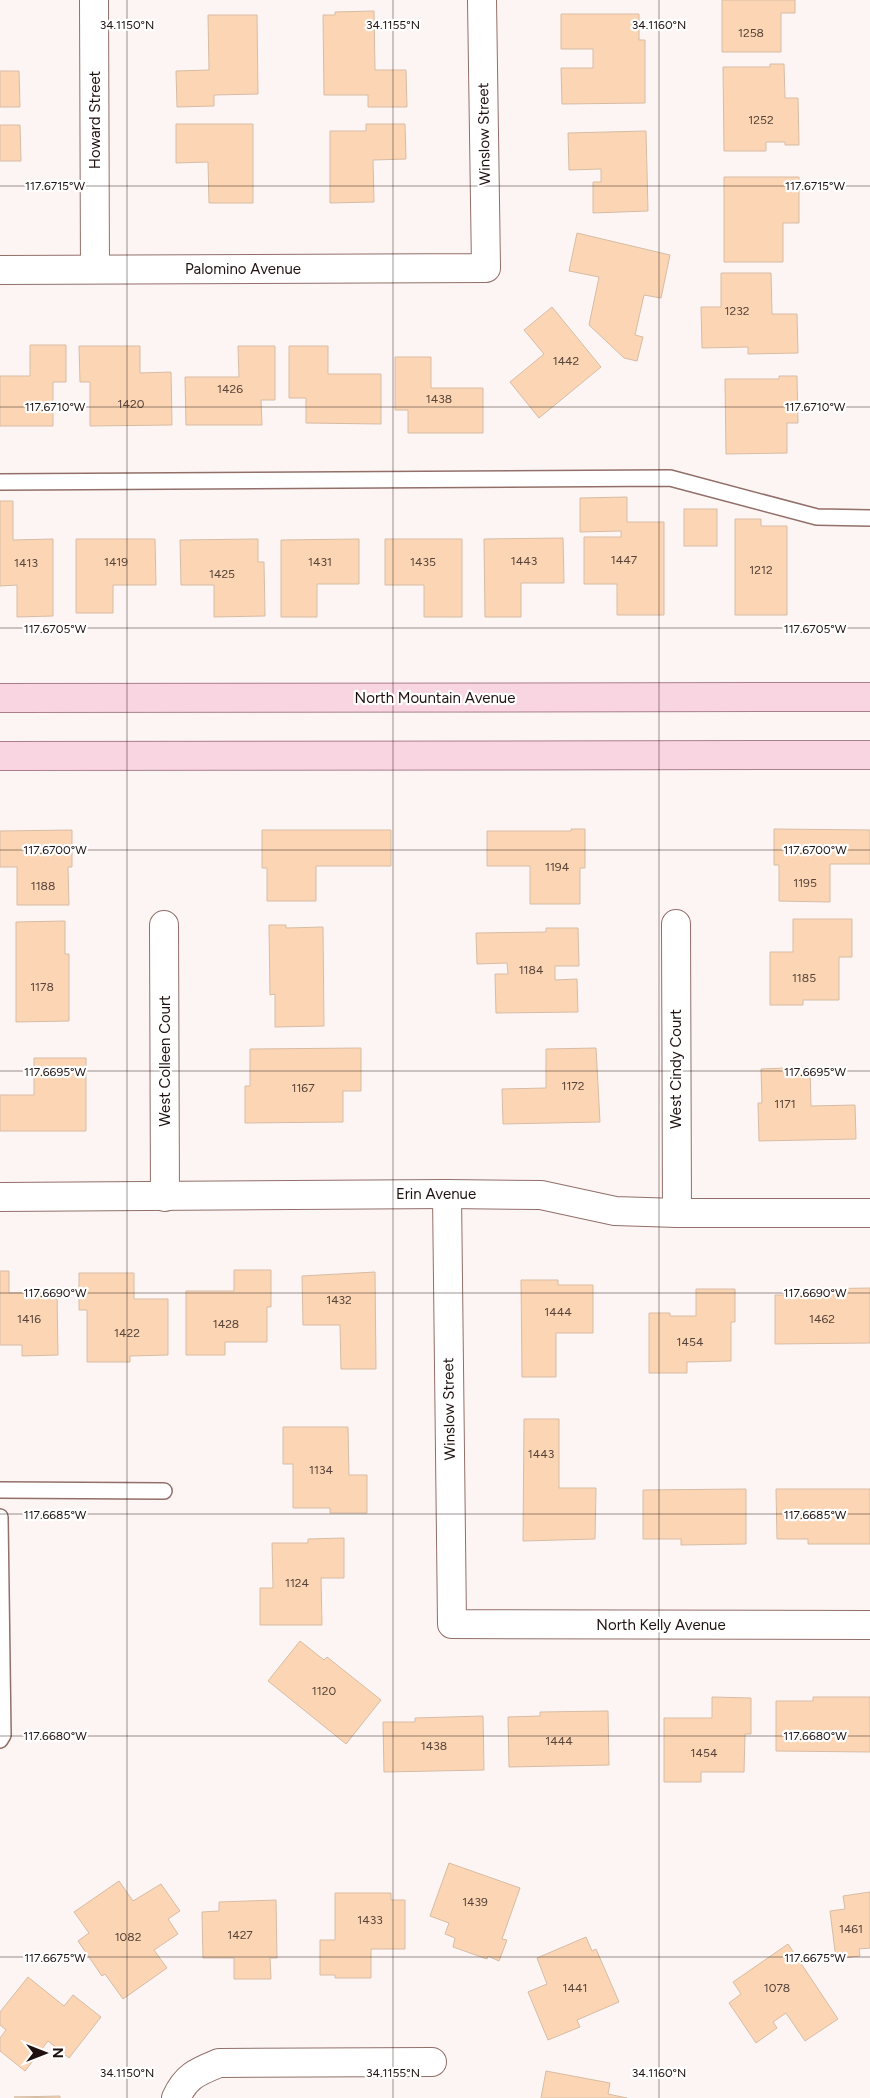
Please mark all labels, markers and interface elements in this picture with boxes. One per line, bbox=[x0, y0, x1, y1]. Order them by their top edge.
text: 34.1150°N bbox=[100, 18, 154, 32]
text: 34.1155°N bbox=[366, 18, 420, 32]
text: 34.1160°N bbox=[632, 18, 686, 32]
house number: 1258 bbox=[738, 26, 764, 40]
street label: Howard Street bbox=[86, 70, 104, 169]
street label: Winslow Street bbox=[474, 82, 494, 185]
house number: 1252 bbox=[748, 113, 774, 127]
text: 117.6715°W bbox=[25, 179, 85, 193]
text: 117.6715°W bbox=[785, 179, 845, 193]
street label: Palomino Avenue bbox=[185, 260, 301, 278]
house number: 1232 bbox=[725, 304, 749, 318]
house number: 1442 bbox=[553, 354, 579, 368]
house number: 1426 bbox=[217, 382, 243, 396]
house number: 1438 bbox=[426, 392, 452, 406]
house number: 1420 bbox=[118, 397, 145, 411]
text: 117.6710°W bbox=[25, 400, 86, 414]
text: 117.6710°W bbox=[785, 400, 846, 414]
house number: 1447 bbox=[611, 553, 638, 567]
house number: 1443 bbox=[511, 554, 537, 568]
house number: 1419 bbox=[104, 555, 128, 569]
house number: 1431 bbox=[308, 555, 332, 569]
house number: 1435 bbox=[410, 555, 436, 569]
house number: 1413 bbox=[14, 556, 38, 570]
house number: 1212 bbox=[749, 563, 773, 577]
house number: 1425 bbox=[209, 567, 235, 581]
text: 117.6705°W bbox=[24, 622, 87, 636]
text: 117.6705°W bbox=[784, 622, 847, 636]
street label: North Mountain Avenue bbox=[355, 689, 515, 707]
text: 117.6700°W bbox=[23, 843, 87, 857]
text: 117.6700°W bbox=[783, 843, 847, 857]
house number: 1194 bbox=[545, 860, 570, 874]
house number: 1195 bbox=[793, 876, 817, 890]
house number: 1188 bbox=[31, 879, 55, 893]
house number: 1184 bbox=[519, 963, 544, 977]
house number: 1185 bbox=[792, 971, 816, 985]
house number: 1178 bbox=[30, 980, 54, 994]
street label: West Colleen Court bbox=[156, 995, 174, 1127]
street label: West Cindy Court bbox=[667, 1009, 685, 1129]
text: 117.6695°W bbox=[24, 1065, 87, 1079]
text: 117.6695°W bbox=[784, 1065, 847, 1079]
house number: 1172 bbox=[561, 1079, 585, 1093]
house number: 1167 bbox=[291, 1081, 315, 1095]
house number: 1171 bbox=[774, 1097, 796, 1111]
street label: Erin Avenue bbox=[396, 1185, 476, 1203]
text: 117.6690°W bbox=[24, 1286, 87, 1300]
text: 117.6690°W bbox=[784, 1286, 847, 1300]
house number: 1432 bbox=[326, 1293, 352, 1307]
house number: 1444 bbox=[544, 1305, 572, 1319]
house number: 1416 bbox=[17, 1312, 41, 1326]
house number: 1462 bbox=[809, 1312, 835, 1326]
house number: 1428 bbox=[213, 1317, 239, 1331]
house number: 1422 bbox=[114, 1326, 140, 1340]
house number: 1454 bbox=[677, 1335, 704, 1349]
street label: Winslow Street bbox=[439, 1357, 459, 1460]
house number: 1443 bbox=[528, 1447, 554, 1461]
house number: 1134 bbox=[309, 1463, 333, 1477]
text: 117.6685°W bbox=[24, 1508, 87, 1522]
text: 117.6685°W bbox=[784, 1508, 847, 1522]
house number: 1124 bbox=[285, 1576, 310, 1590]
street label: North Kelly Avenue bbox=[596, 1616, 726, 1634]
house number: 1120 bbox=[312, 1684, 336, 1698]
text: 117.6680°W bbox=[23, 1729, 87, 1743]
text: 117.6680°W bbox=[783, 1729, 847, 1743]
house number: 1444 bbox=[545, 1734, 573, 1748]
house number: 1438 bbox=[421, 1739, 447, 1753]
house number: 1454 bbox=[691, 1746, 718, 1760]
house number: 1439 bbox=[462, 1895, 488, 1909]
house number: 1433 bbox=[357, 1913, 383, 1927]
house number: 1461 bbox=[839, 1922, 863, 1936]
house number: 1427 bbox=[227, 1928, 253, 1942]
house number: 1082 bbox=[115, 1930, 141, 1944]
text: 117.6675°W bbox=[24, 1951, 86, 1965]
text: 117.6675°W bbox=[784, 1951, 846, 1965]
house number: 1441 bbox=[563, 1981, 587, 1995]
house number: 1078 bbox=[764, 1981, 790, 1995]
north arrow bbox=[20, 2028, 70, 2078]
text: N bbox=[49, 2048, 66, 2058]
text: 34.1150°N bbox=[100, 2066, 154, 2080]
text: 34.1155°N bbox=[366, 2066, 420, 2080]
text: 34.1160°N bbox=[632, 2066, 686, 2080]

